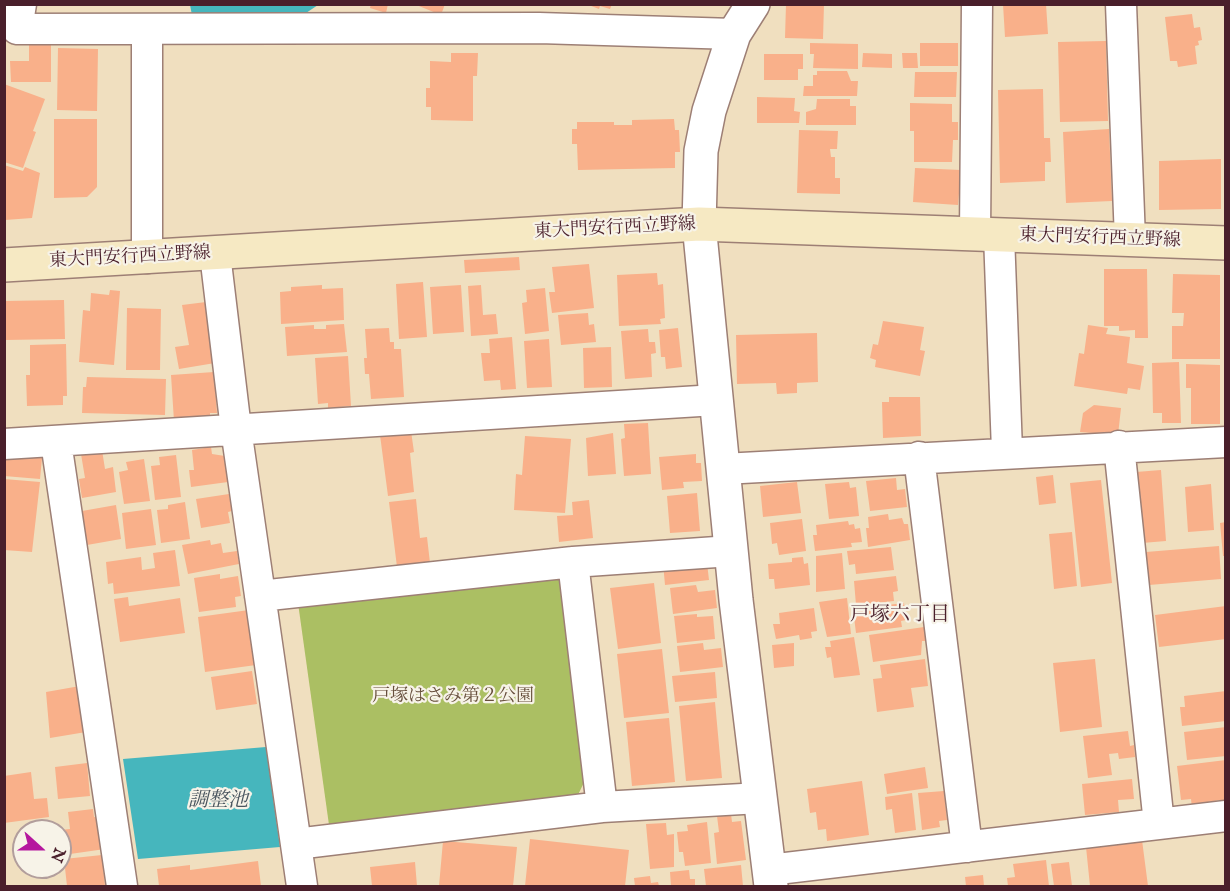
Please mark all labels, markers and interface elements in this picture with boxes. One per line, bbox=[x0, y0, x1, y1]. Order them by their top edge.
street label: 東大門安行西立野線 bbox=[534, 214, 696, 244]
street label: 東大門安行西立野線 bbox=[1019, 225, 1181, 253]
street label: 東大門安行西立野線 bbox=[49, 243, 211, 273]
district label: 戸塚六丁目 bbox=[850, 604, 950, 628]
park label: 戸塚はさみ第２公園 bbox=[372, 686, 534, 708]
water label: 調整池 bbox=[188, 790, 248, 814]
north arrow bbox=[12, 819, 72, 879]
text: N bbox=[45, 845, 69, 865]

